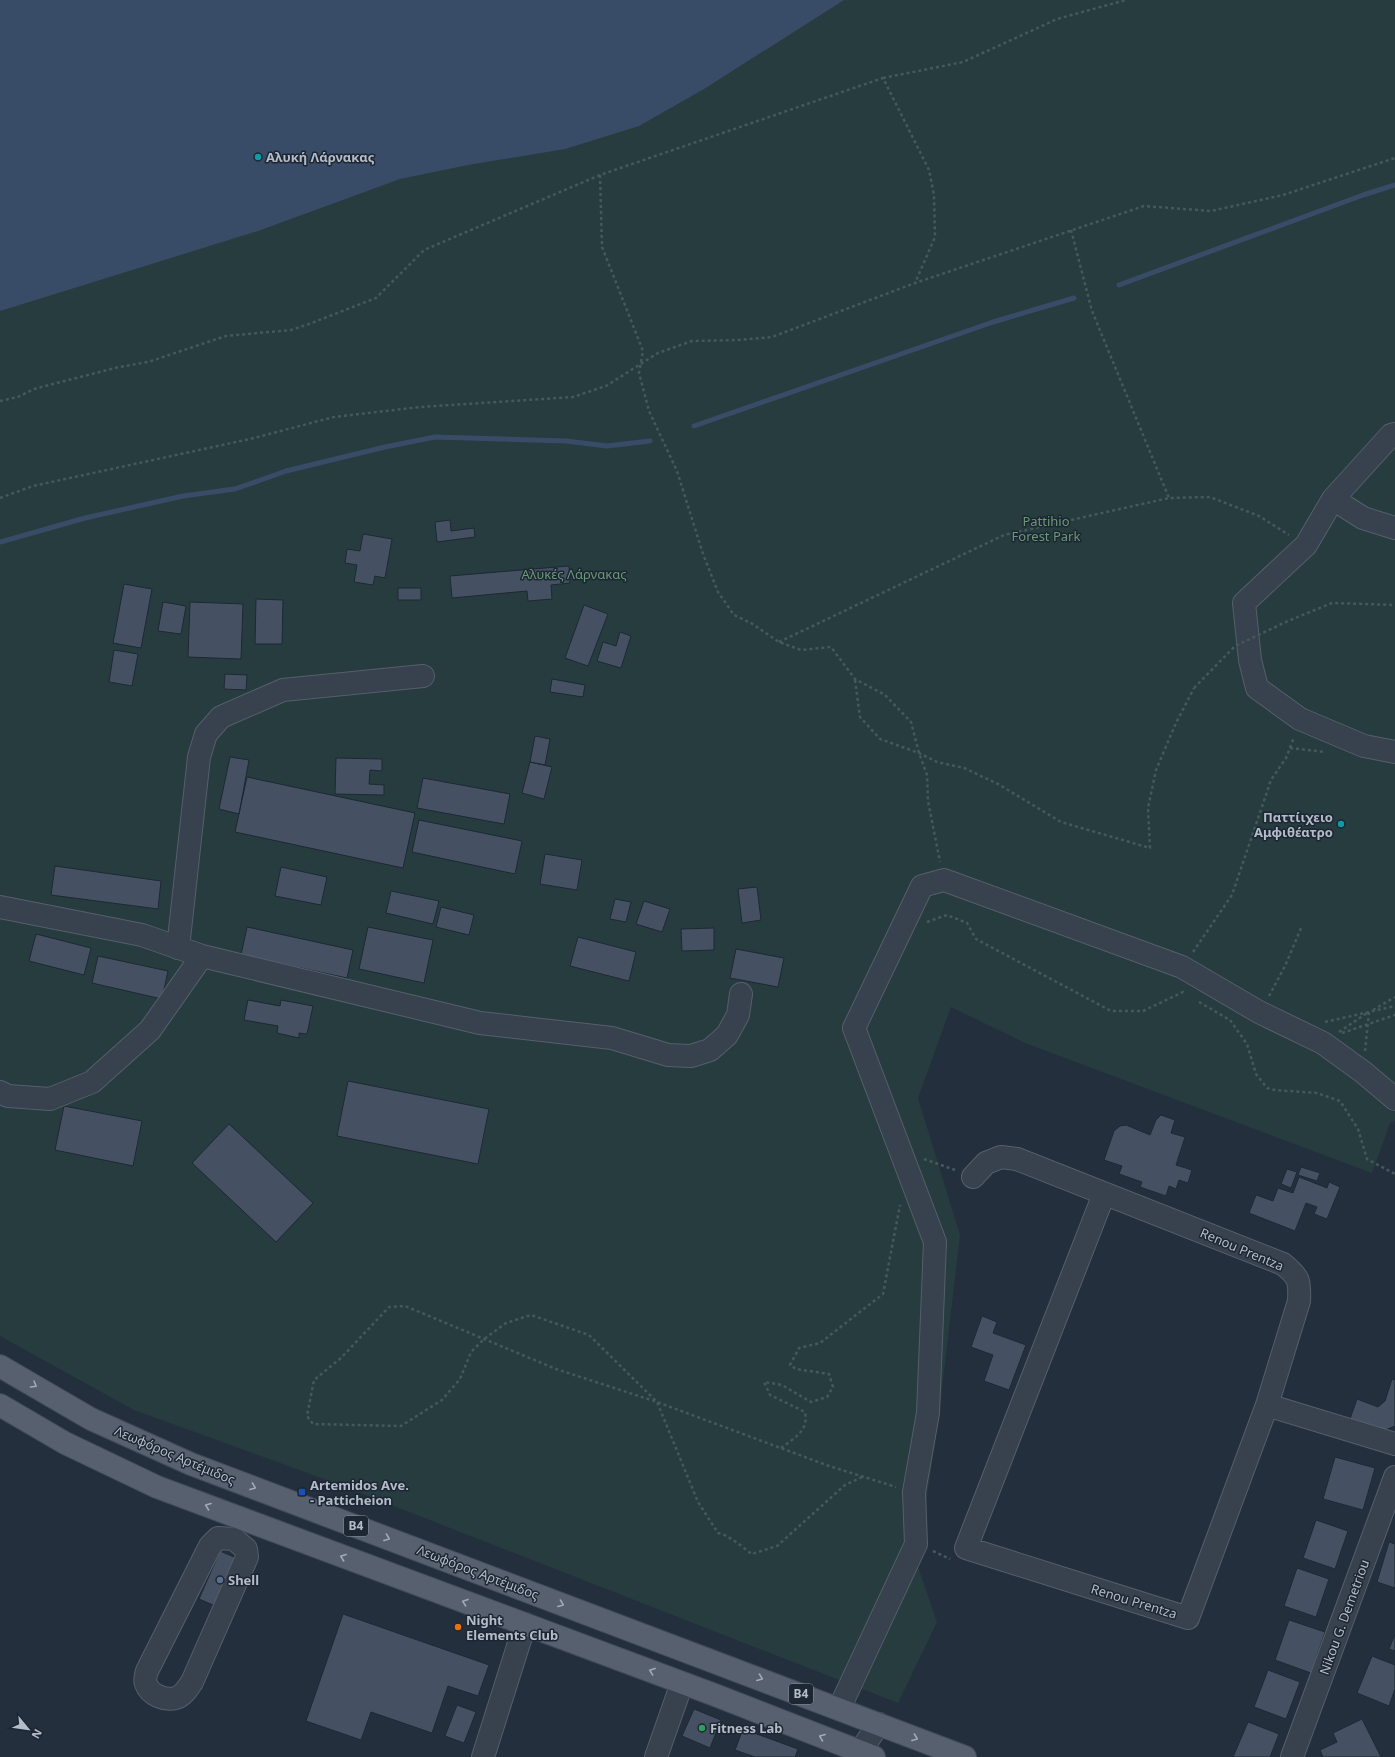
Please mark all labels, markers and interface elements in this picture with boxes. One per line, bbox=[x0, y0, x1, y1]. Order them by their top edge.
place label: Αλυκή Λάρνακας bbox=[266, 148, 375, 166]
marker: Αλυκή Λάρνακας bbox=[253, 152, 263, 162]
park label: Pattihio Forest Park bbox=[1012, 512, 1080, 545]
park label: Αλυκές Λάρνακας bbox=[522, 565, 626, 583]
place label: Παττίιχειο Αμφιθέατρο bbox=[1254, 808, 1333, 841]
marker: Παττίιχειο Αμφιθέατρο bbox=[1336, 819, 1346, 829]
street label: Renou Prentza bbox=[1197, 1223, 1287, 1275]
one-way arrow bbox=[30, 1381, 37, 1388]
street label: Λεωφόρος Αρτέμιδος bbox=[112, 1421, 238, 1489]
place label: Artemidos Ave. - Patticheion bbox=[310, 1476, 409, 1509]
one-way arrow bbox=[249, 1483, 256, 1491]
marker: Artemidos Ave. - Patticheion bbox=[297, 1487, 307, 1497]
one-way arrow bbox=[205, 1503, 212, 1511]
road number: B4 bbox=[344, 1516, 368, 1536]
one-way arrow bbox=[384, 1534, 391, 1542]
street label: Λεωφόρος Αρτέμιδος bbox=[414, 1540, 542, 1604]
one-way arrow bbox=[340, 1553, 347, 1561]
street label: Nikou G. Demetriou bbox=[1315, 1557, 1373, 1677]
place label: Shell bbox=[228, 1571, 259, 1589]
marker: Shell bbox=[215, 1575, 225, 1585]
street label: Renou Prentza bbox=[1089, 1579, 1179, 1623]
one-way arrow bbox=[462, 1598, 469, 1606]
one-way arrow bbox=[558, 1599, 565, 1607]
place label: Night Elements Club bbox=[466, 1611, 558, 1644]
marker: Night Elements Club bbox=[453, 1622, 463, 1632]
one-way arrow bbox=[649, 1668, 656, 1676]
one-way arrow bbox=[756, 1674, 763, 1682]
road number: B4 bbox=[789, 1684, 813, 1704]
north arrow bbox=[8, 1709, 48, 1749]
place label: Fitness Lab bbox=[710, 1719, 783, 1737]
marker: Fitness Lab bbox=[697, 1723, 707, 1733]
text: N bbox=[28, 1727, 46, 1742]
one-way arrow bbox=[819, 1733, 826, 1741]
one-way arrow bbox=[912, 1733, 919, 1741]

